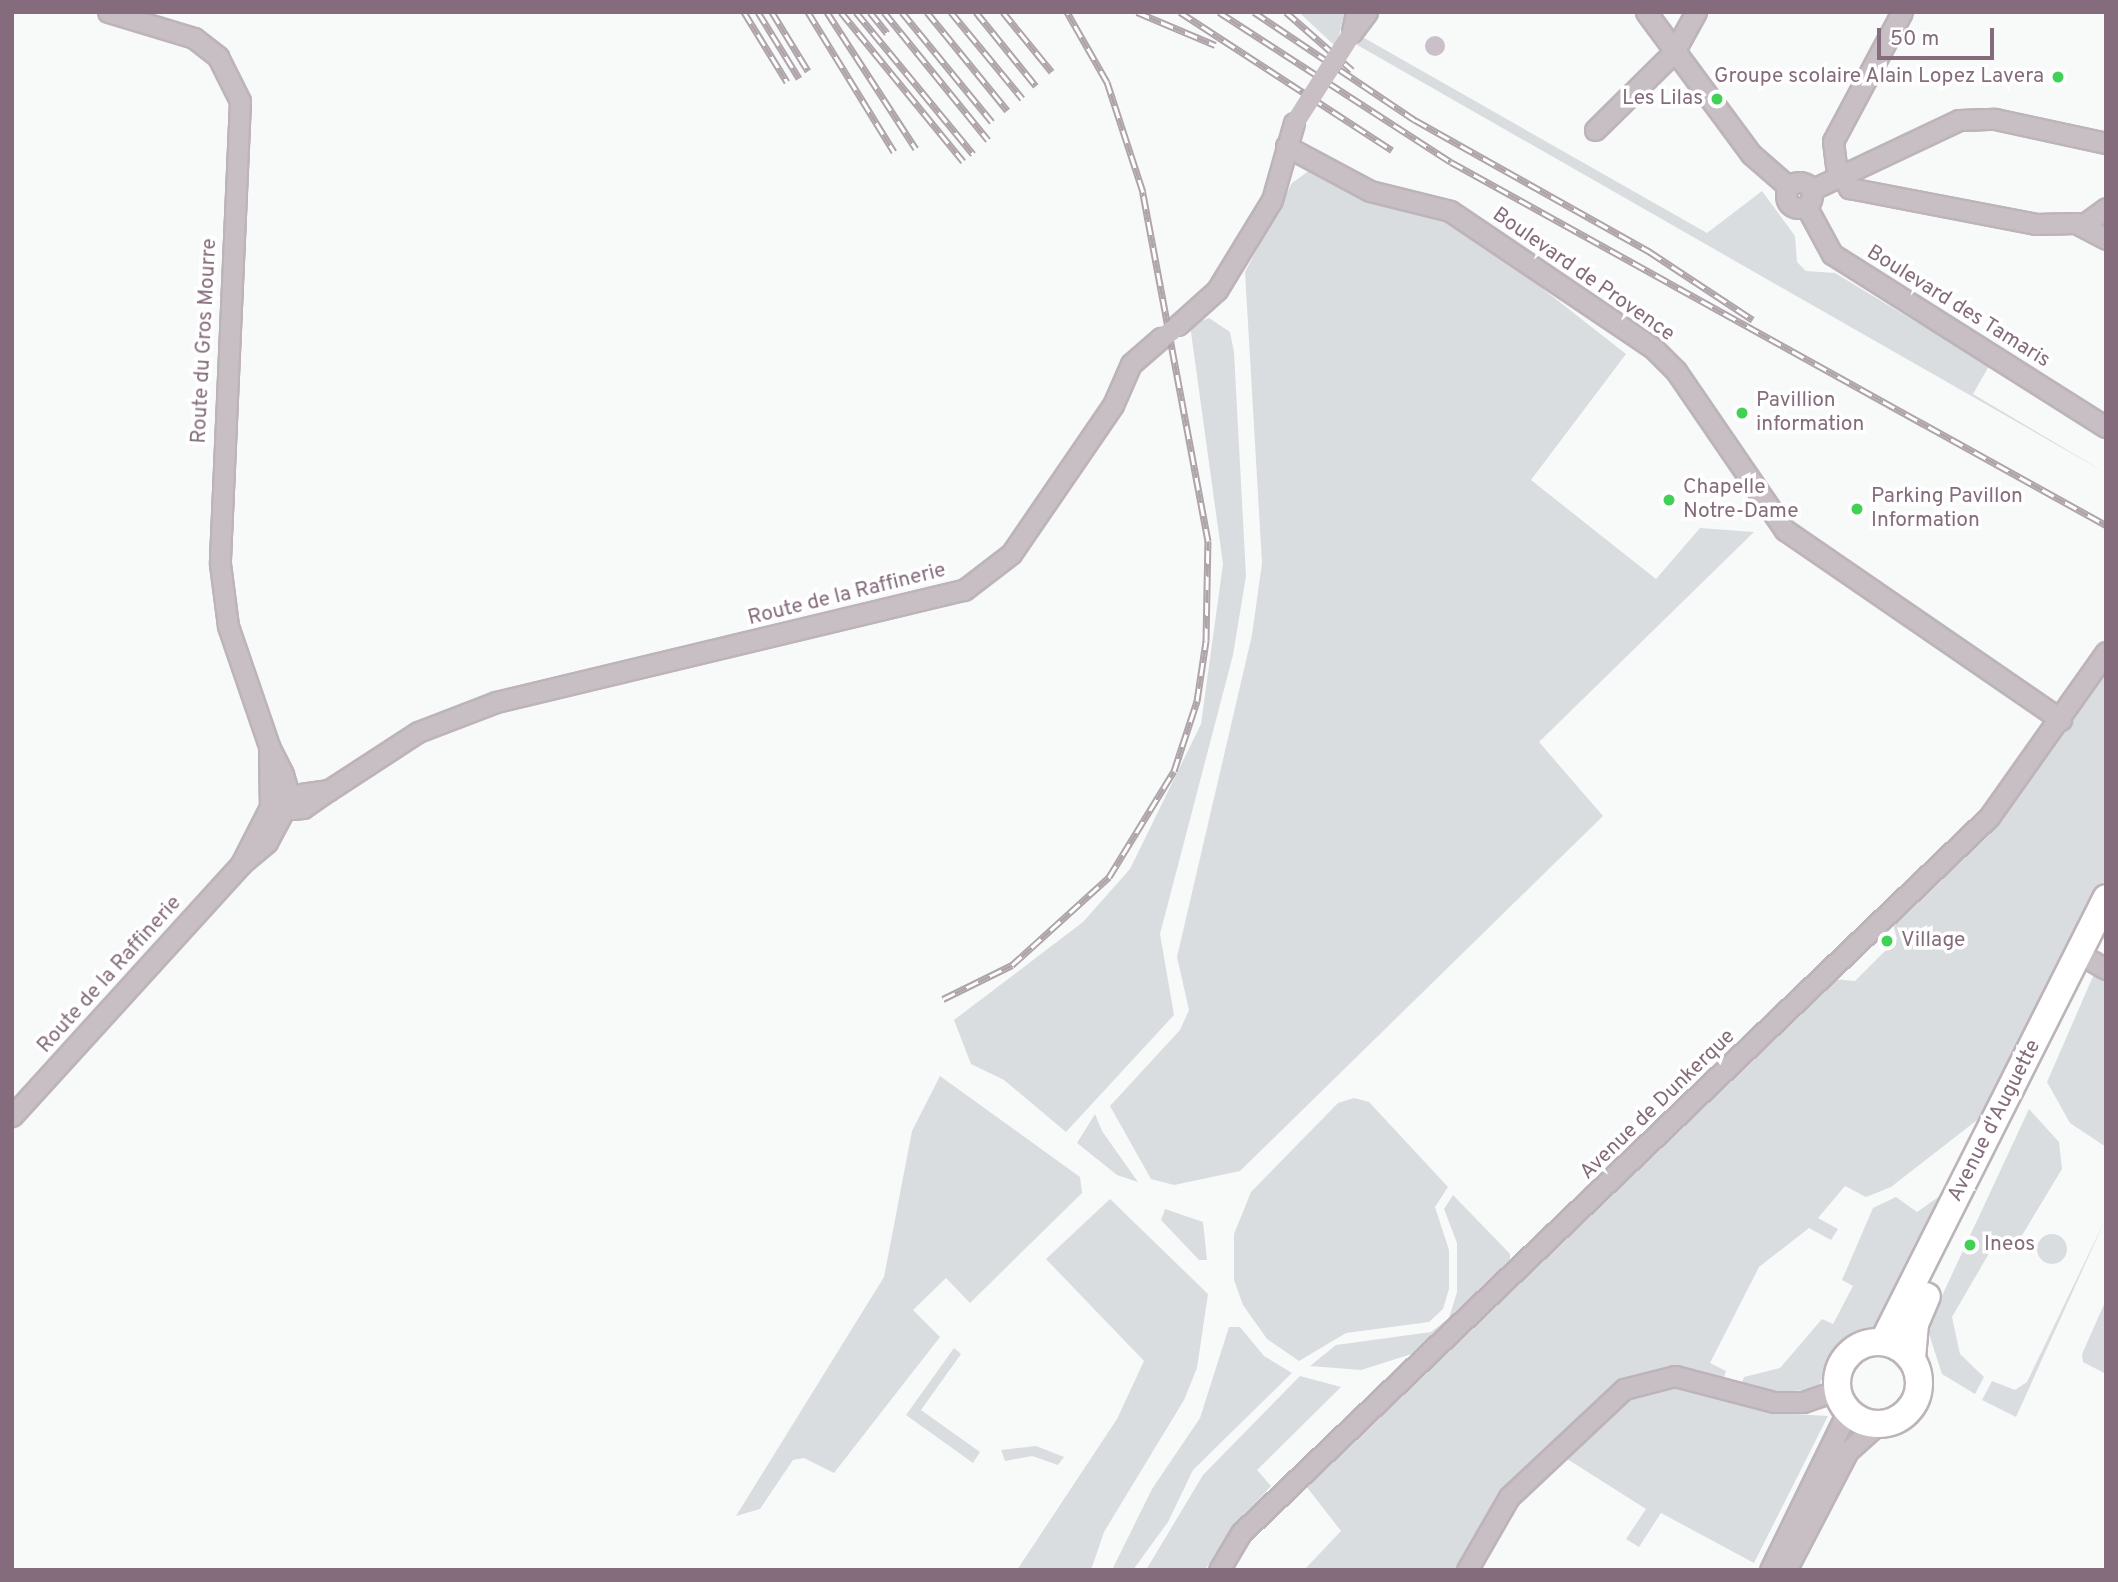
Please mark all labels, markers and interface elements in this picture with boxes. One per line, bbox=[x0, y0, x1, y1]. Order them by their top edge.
scale bar bbox=[1880, 14, 1997, 58]
text: 50 m bbox=[1890, 26, 1939, 53]
place label: Groupe scolaire Alain Lopez Lavera bbox=[1713, 64, 2044, 90]
marker: Groupe scolaire Alain Lopez Lavera bbox=[2050, 69, 2066, 85]
place label: Les Lilas bbox=[1622, 86, 1703, 112]
marker: Les Lilas bbox=[1709, 91, 1725, 107]
street label: Boulevard de Provence bbox=[1487, 203, 1679, 347]
street label: Route du Gros Mourre bbox=[187, 238, 223, 444]
street label: Boulevard des Tamaris bbox=[1861, 240, 2055, 374]
place label: Pavillion information bbox=[1756, 388, 1864, 438]
marker: Pavillion information bbox=[1734, 405, 1750, 421]
place label: Chapelle Notre-Dame bbox=[1683, 475, 1798, 525]
place label: Parking Pavillon Information bbox=[1871, 484, 2023, 534]
marker: Chapelle Notre-Dame bbox=[1661, 492, 1677, 508]
marker: Parking Pavillon Information bbox=[1849, 501, 1865, 517]
street label: Route de la Raffinerie bbox=[745, 558, 949, 632]
street label: Route de la Raffinerie bbox=[33, 891, 187, 1059]
place label: Village bbox=[1901, 928, 1965, 954]
marker: Village bbox=[1879, 933, 1895, 949]
street label: Avenue de Dunkerque bbox=[1575, 1024, 1741, 1186]
street label: Avenue d'Auguette bbox=[1943, 1036, 2047, 1206]
place label: Ineos bbox=[1984, 1232, 2035, 1258]
marker: Ineos bbox=[1962, 1237, 1978, 1253]

